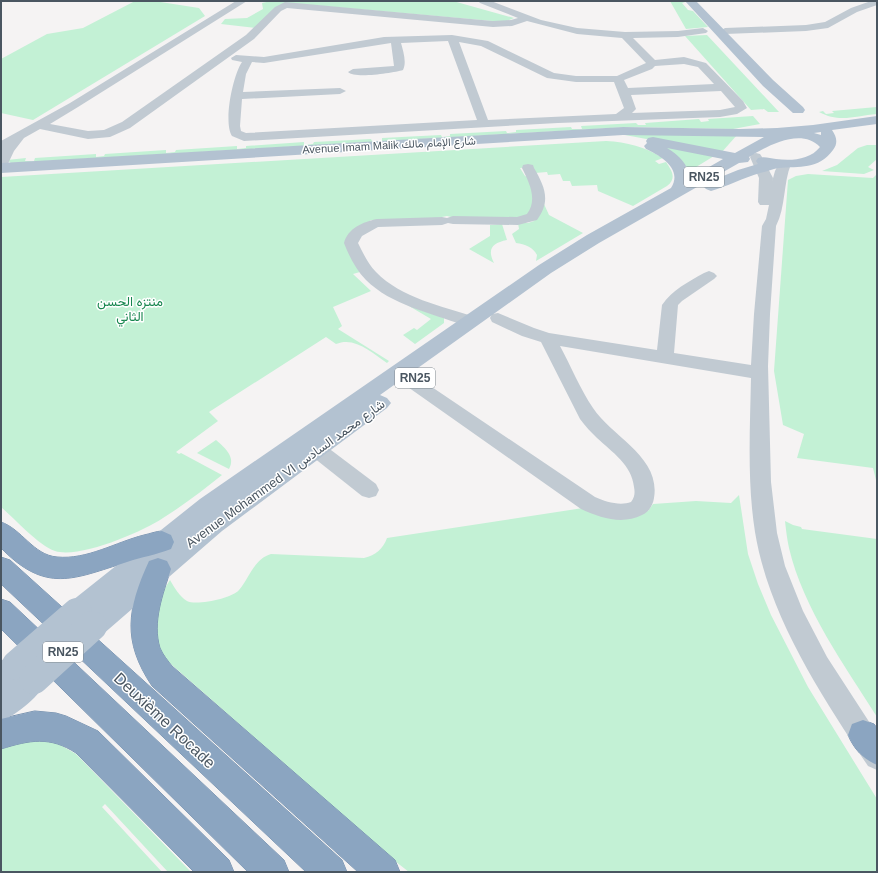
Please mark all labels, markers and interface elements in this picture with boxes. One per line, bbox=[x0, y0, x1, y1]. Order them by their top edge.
street label: Avenue Imam Malik شارع الإمام مالك bbox=[302, 134, 476, 158]
road number: RN25 bbox=[684, 167, 724, 187]
park label: منتزه الحسن الثاني bbox=[97, 294, 163, 327]
road number: RN25 bbox=[395, 368, 435, 388]
street label: Avenue Mohammed VI شارع محمد السادس bbox=[183, 396, 389, 552]
road number: RN25 bbox=[43, 642, 83, 662]
street label: Deuxième Rocade bbox=[111, 669, 219, 772]

